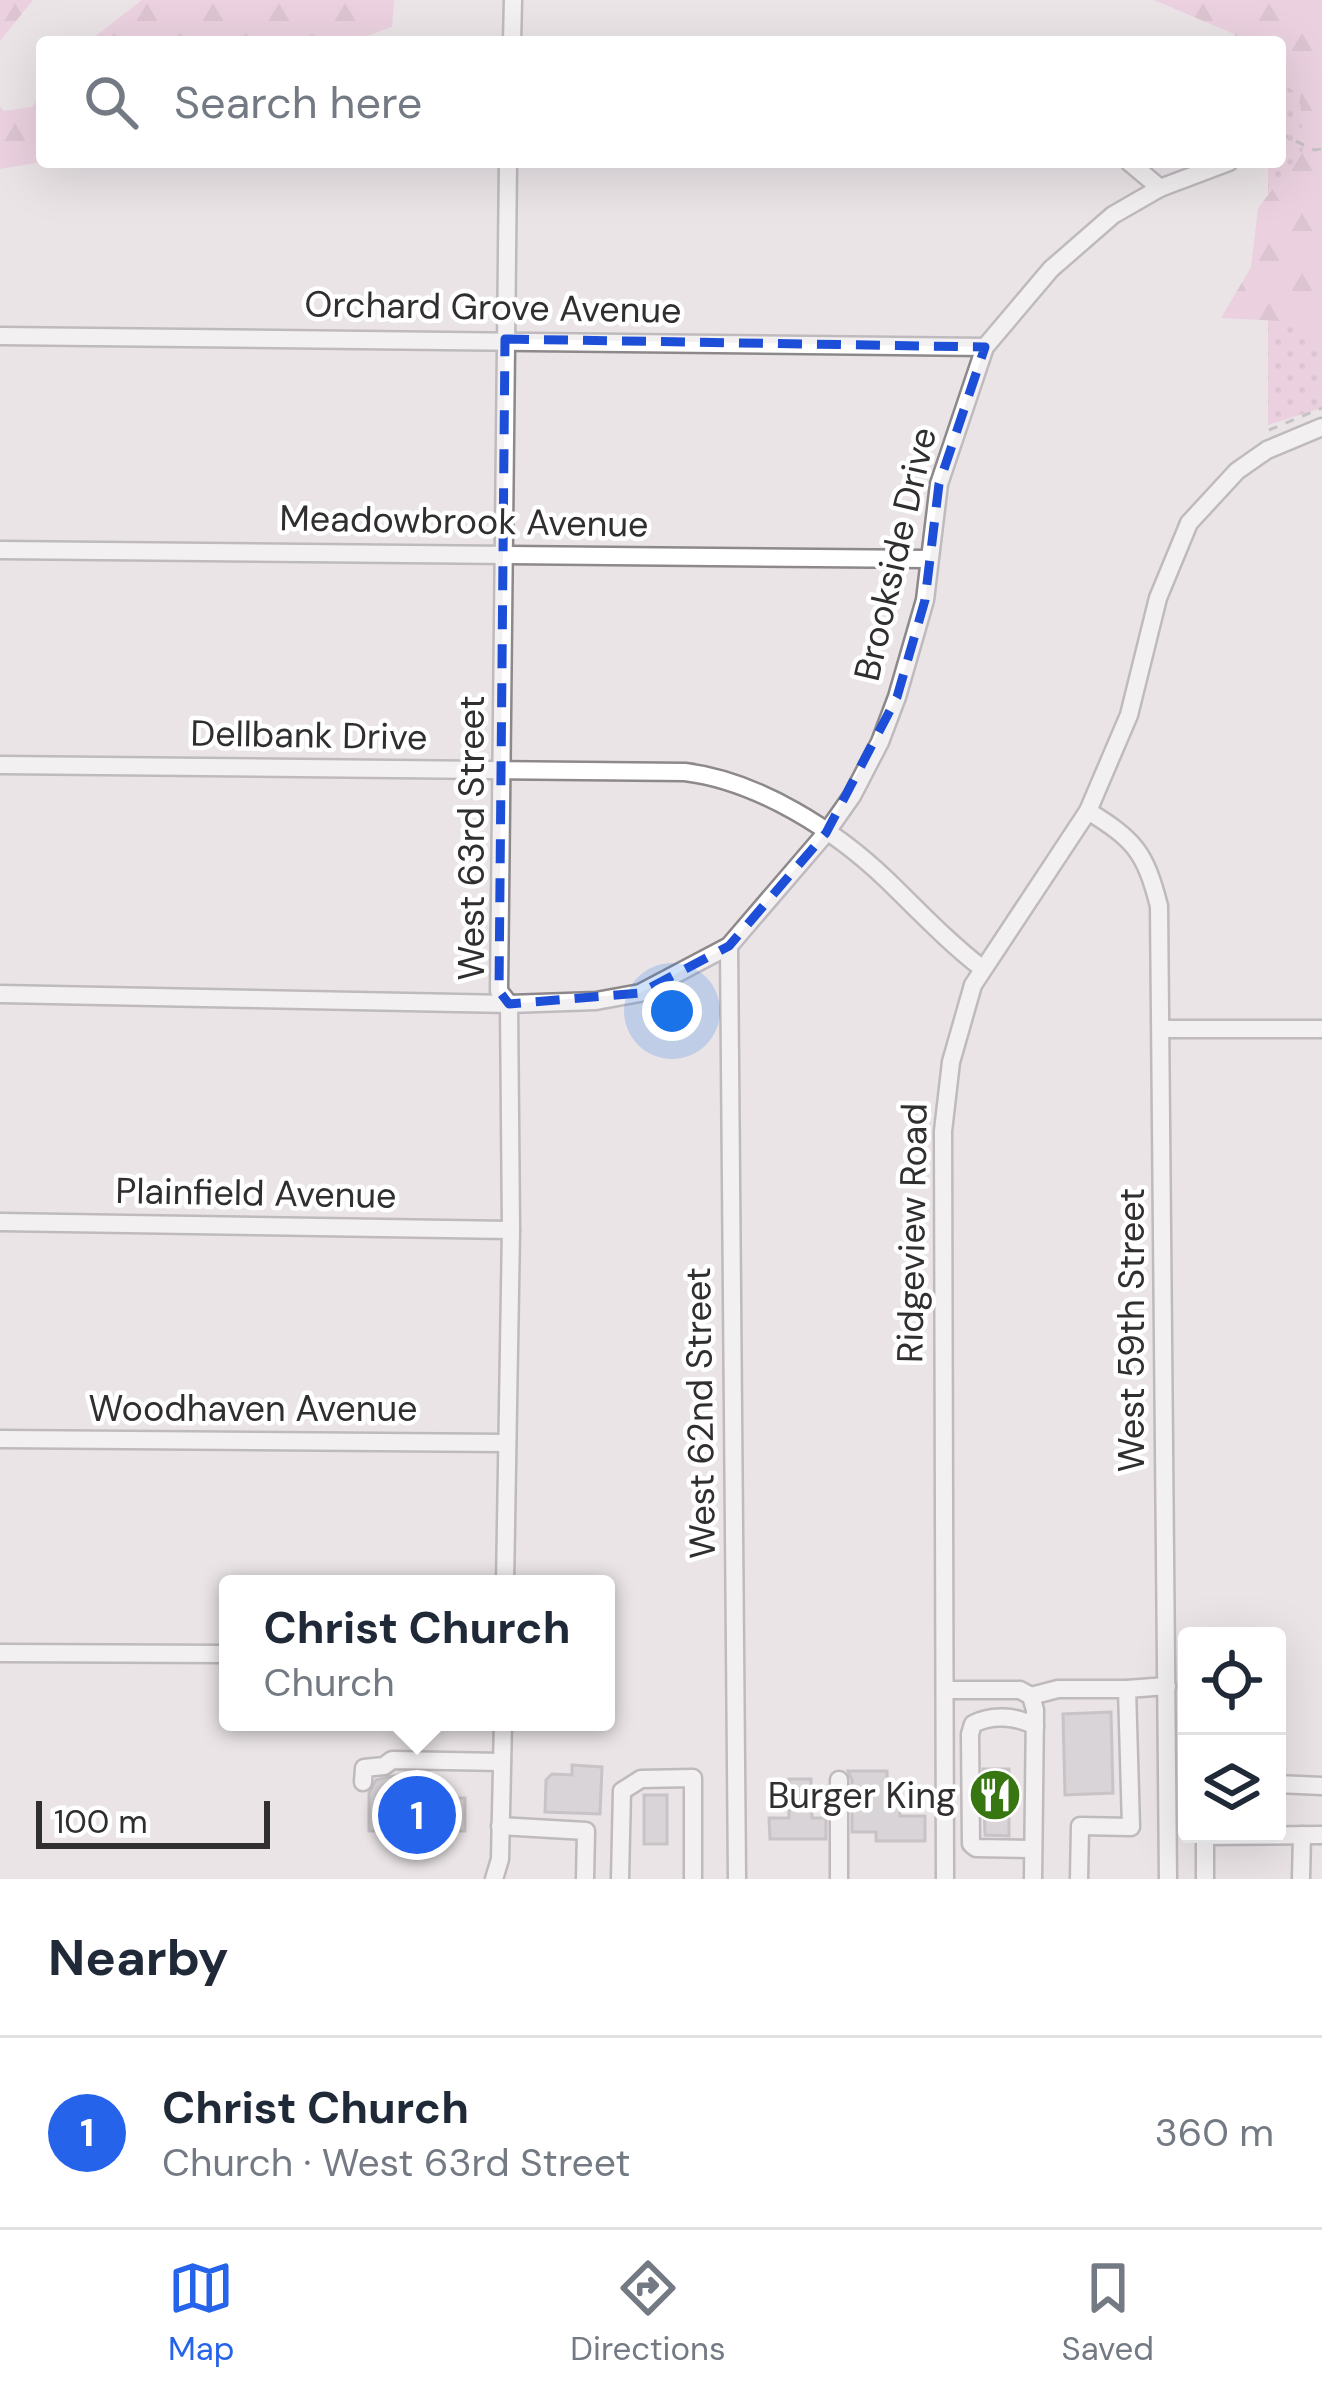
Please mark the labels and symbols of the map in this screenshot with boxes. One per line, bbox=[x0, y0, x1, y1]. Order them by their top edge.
street label: Orchard Grove Avenue bbox=[304, 280, 682, 334]
street label: Brookside Drive bbox=[843, 423, 947, 685]
street label: Meadowbrook Avenue bbox=[279, 494, 649, 548]
street label: West 63rd Street bbox=[448, 695, 495, 981]
street label: Dellbank Drive bbox=[190, 709, 428, 761]
your location bbox=[642, 981, 702, 1041]
street label: Ridgeview Road bbox=[886, 1103, 938, 1363]
street label: Plainfield Avenue bbox=[115, 1167, 397, 1219]
street label: West 59th Street bbox=[1108, 1188, 1155, 1472]
street label: West 62nd Street bbox=[674, 1267, 726, 1559]
street label: Woodhaven Avenue bbox=[89, 1385, 417, 1432]
restaurant icon: Burger King bbox=[967, 1767, 1023, 1823]
pin: 1 bbox=[378, 1770, 456, 1860]
place label: Burger King bbox=[768, 1772, 956, 1819]
scale bar bbox=[36, 1795, 270, 1848]

